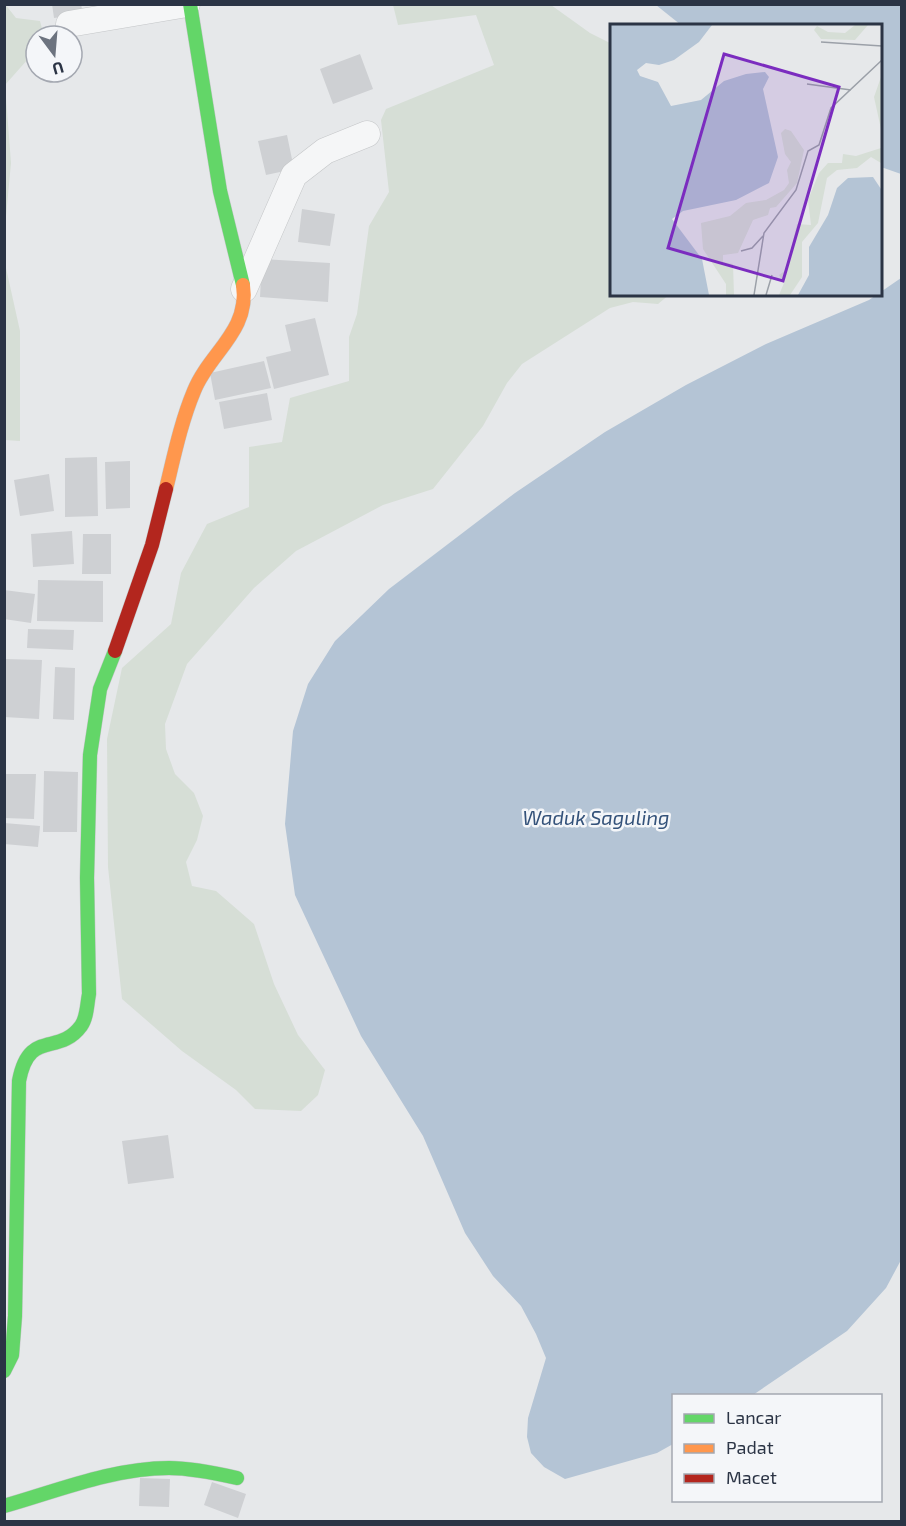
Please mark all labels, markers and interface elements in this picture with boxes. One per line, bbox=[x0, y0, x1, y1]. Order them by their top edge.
north arrow bbox=[24, 24, 84, 84]
inset map bbox=[610, 24, 882, 296]
text: U bbox=[50, 58, 66, 80]
water label: Waduk Saguling bbox=[523, 805, 669, 829]
legend bbox=[672, 1394, 882, 1502]
text: Lancar bbox=[726, 1406, 782, 1428]
text: Padat bbox=[726, 1436, 774, 1458]
text: Macet bbox=[726, 1466, 777, 1488]

